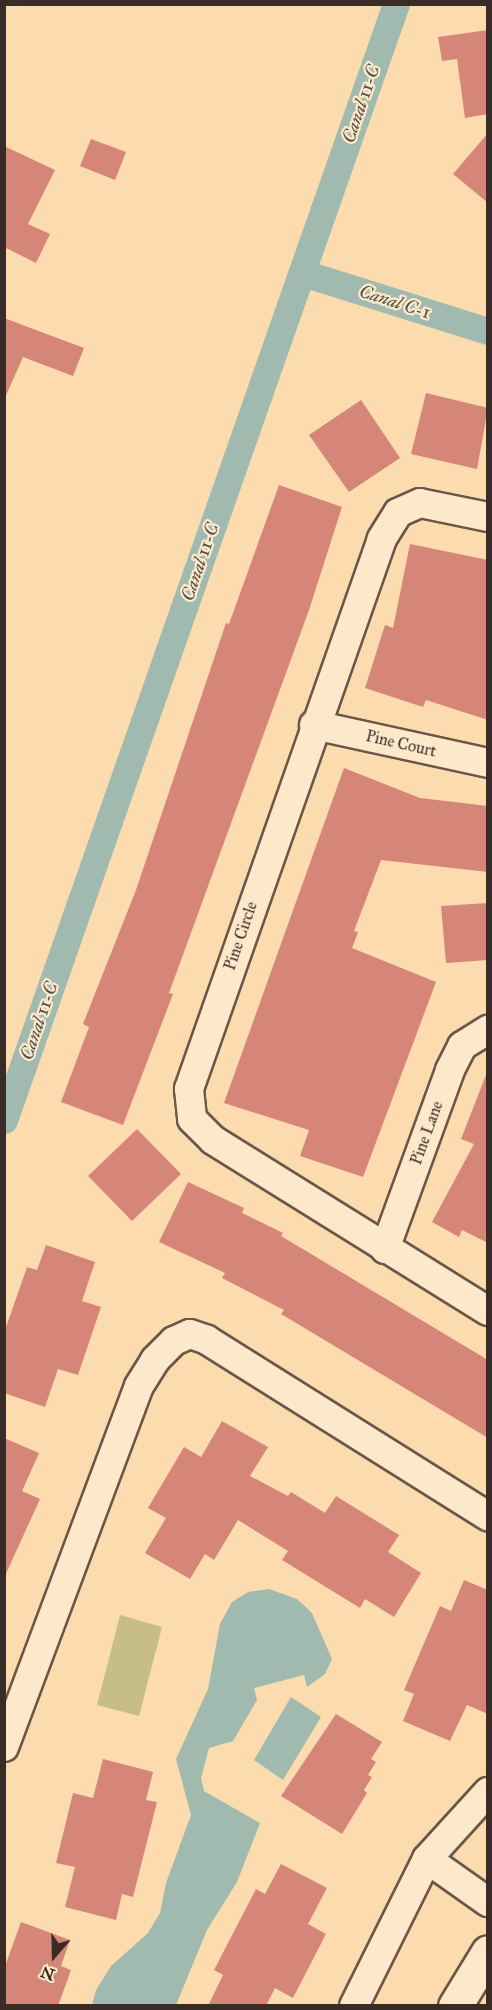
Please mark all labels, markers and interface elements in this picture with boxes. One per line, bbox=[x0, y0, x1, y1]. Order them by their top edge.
water label: Canal 11-C bbox=[338, 62, 384, 146]
water label: Canal C-1 bbox=[357, 280, 433, 324]
water label: Canal 11-C bbox=[177, 520, 223, 604]
street label: Pine Court bbox=[364, 727, 438, 761]
street label: Pine Circle bbox=[220, 899, 262, 973]
water label: Canal 11-C bbox=[16, 979, 62, 1063]
street label: Pine Lane bbox=[407, 1099, 447, 1167]
north arrow bbox=[24, 1926, 84, 1986]
text: N bbox=[38, 1962, 57, 1985]

